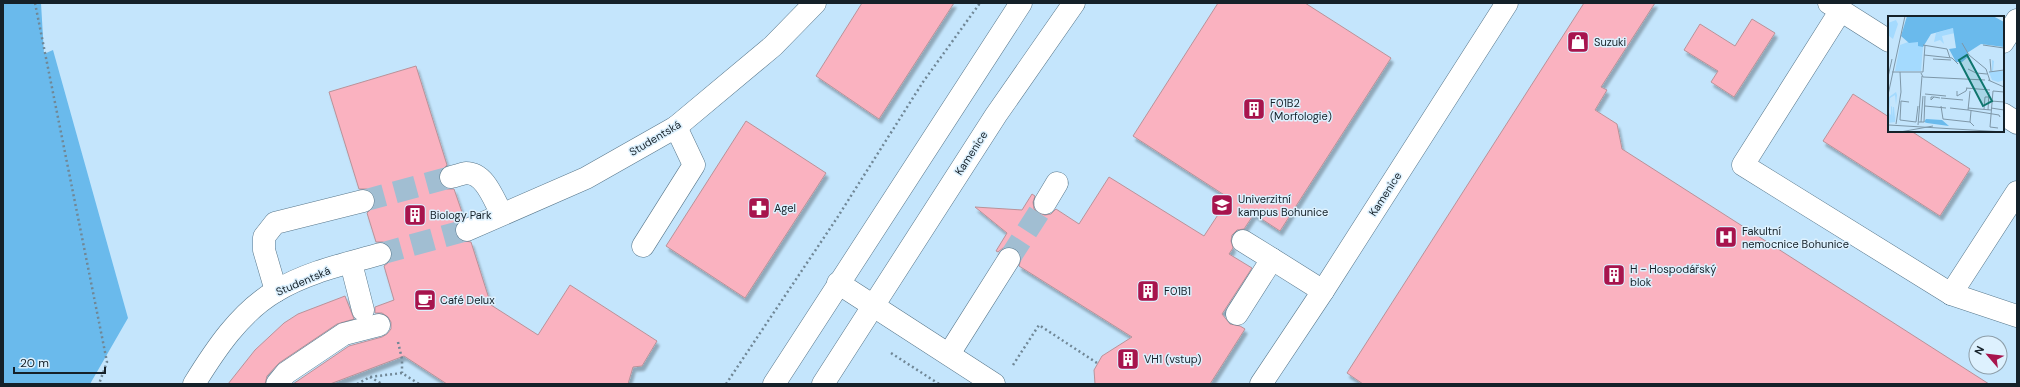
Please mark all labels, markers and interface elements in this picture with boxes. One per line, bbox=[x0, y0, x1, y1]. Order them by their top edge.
inset map bbox=[1888, 16, 2004, 132]
shop icon: Suzuki bbox=[1565, 29, 1591, 55]
place label: Suzuki bbox=[1594, 35, 1626, 49]
building icon: F01B2 (Morfologie) bbox=[1241, 96, 1267, 122]
place label: F01B2 (Morfologie) bbox=[1270, 96, 1332, 123]
street label: Studentská bbox=[627, 117, 683, 159]
street label: Kamenice bbox=[952, 128, 990, 178]
street label: Kamenice bbox=[1366, 169, 1404, 219]
school or university icon: Univerzitní kampus Bohunice bbox=[1209, 192, 1235, 218]
place label: Univerzitní kampus Bohunice bbox=[1238, 192, 1328, 219]
pharmacy icon: Agel bbox=[746, 195, 772, 221]
place label: Agel bbox=[774, 201, 796, 215]
building icon: Biology Park bbox=[402, 202, 428, 228]
place label: Biology Park bbox=[430, 208, 492, 222]
hospital icon: Fakultní nemocnice Bohunice bbox=[1713, 224, 1739, 250]
place label: Fakultní nemocnice Bohunice bbox=[1742, 224, 1849, 251]
building icon: H - Hospodářský blok bbox=[1601, 262, 1627, 288]
place label: H - Hospodářský blok bbox=[1630, 262, 1716, 289]
street label: Studentská bbox=[274, 263, 332, 299]
building icon: F01B1 bbox=[1135, 278, 1161, 304]
place label: F01B1 bbox=[1164, 284, 1191, 298]
cafe icon: Café Delux bbox=[412, 287, 438, 313]
place label: Café Delux bbox=[440, 293, 495, 307]
north arrow bbox=[1968, 335, 2008, 375]
text: N bbox=[1971, 343, 1987, 357]
building icon: VH1 (vstup) bbox=[1115, 346, 1141, 372]
scale bar bbox=[14, 349, 105, 375]
place label: VH1 (vstup) bbox=[1144, 352, 1201, 366]
text: 20 m bbox=[20, 355, 49, 371]

